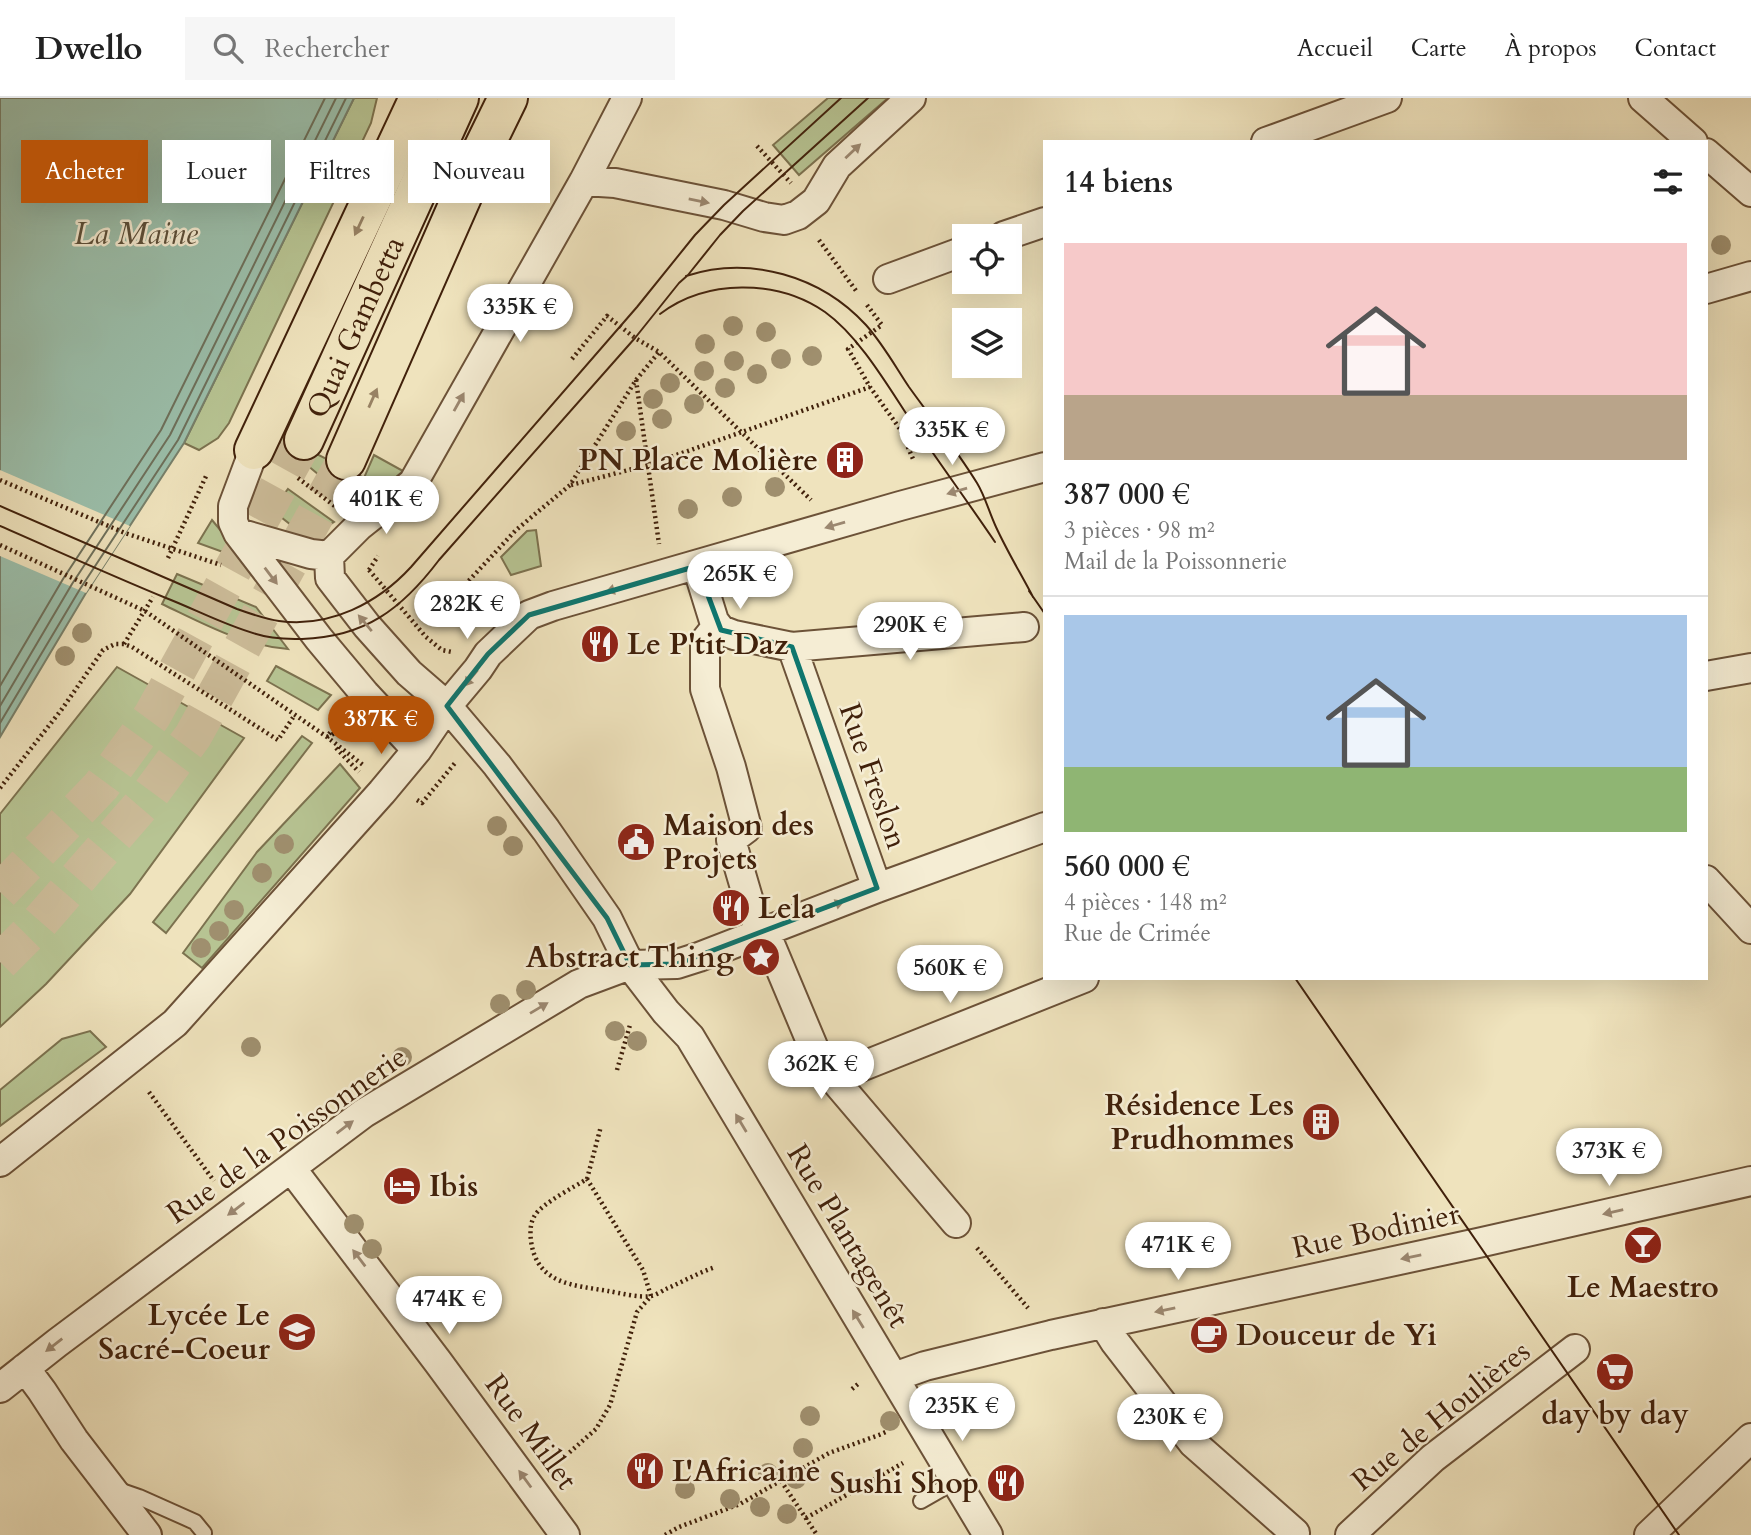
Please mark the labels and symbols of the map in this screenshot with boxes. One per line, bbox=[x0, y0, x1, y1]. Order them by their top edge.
one-way arrow bbox=[844, 144, 861, 160]
one-way arrow bbox=[688, 195, 710, 206]
water label: La Maine bbox=[74, 212, 199, 256]
one-way arrow bbox=[353, 216, 364, 237]
street label: Quai Gambetta bbox=[296, 229, 414, 425]
pin: 335K € bbox=[463, 285, 577, 344]
one-way arrow bbox=[368, 387, 379, 408]
one-way arrow bbox=[453, 392, 465, 412]
pin: 335K € bbox=[895, 408, 1009, 467]
building icon: PN Place Molière bbox=[824, 439, 866, 481]
place label: PN Place Molière bbox=[579, 440, 818, 481]
pin: 401K € bbox=[329, 476, 443, 536]
one-way arrow bbox=[946, 487, 967, 497]
one-way arrow bbox=[824, 521, 845, 531]
pin: 265K € bbox=[683, 552, 797, 611]
one-way arrow bbox=[263, 567, 277, 585]
pin: 282K € bbox=[410, 582, 524, 641]
one-way arrow bbox=[605, 584, 626, 594]
pin: 290K € bbox=[853, 602, 967, 662]
one-way arrow bbox=[358, 614, 373, 631]
restaurant icon: Le P'tit Daz bbox=[579, 623, 621, 665]
place label: Le P'tit Daz bbox=[627, 624, 789, 665]
one-way arrow bbox=[463, 668, 478, 686]
pin: 387K € bbox=[324, 696, 438, 756]
street label: Rue Freslon bbox=[829, 698, 917, 854]
place label: Maison des Projets bbox=[663, 805, 814, 880]
public building icon: Maison des Projets bbox=[615, 821, 657, 863]
restaurant icon: Lela bbox=[710, 887, 752, 929]
place label: Lela bbox=[758, 888, 816, 929]
one-way arrow bbox=[824, 899, 845, 910]
place icon: Abstract Thing bbox=[740, 936, 782, 978]
place label: Abstract Thing bbox=[526, 937, 734, 978]
pin: 560K € bbox=[893, 946, 1007, 1005]
one-way arrow bbox=[529, 1002, 548, 1014]
street label: Rue de la Poissonnerie bbox=[159, 1037, 415, 1233]
pin: 362K € bbox=[764, 1042, 878, 1101]
place label: Résidence Les Prudhommes bbox=[1104, 1085, 1294, 1160]
building icon: Résidence Les Prudhommes bbox=[1300, 1101, 1342, 1143]
one-way arrow bbox=[735, 1114, 747, 1133]
one-way arrow bbox=[336, 1120, 354, 1134]
pin: 373K € bbox=[1552, 1128, 1666, 1188]
street label: Rue Plantagenêt bbox=[777, 1137, 919, 1336]
hotel icon: Ibis bbox=[381, 1165, 423, 1207]
place label: Ibis bbox=[429, 1166, 478, 1207]
street label: Rue Bodinier bbox=[1289, 1193, 1463, 1269]
one-way arrow bbox=[227, 1201, 245, 1215]
one-way arrow bbox=[1602, 1207, 1624, 1218]
pin: 471K € bbox=[1121, 1222, 1235, 1282]
bar icon: Le Maestro bbox=[1622, 1224, 1664, 1266]
one-way arrow bbox=[353, 1249, 367, 1267]
one-way arrow bbox=[1400, 1252, 1422, 1263]
place label: Le Maestro bbox=[1567, 1267, 1719, 1308]
pin: 474K € bbox=[392, 1276, 506, 1336]
place label: Lycée Le Sacré-Coeur bbox=[98, 1295, 271, 1370]
one-way arrow bbox=[1154, 1305, 1176, 1316]
one-way arrow bbox=[851, 1309, 864, 1328]
school or university icon: Lycée Le Sacré-Coeur bbox=[276, 1311, 318, 1353]
cafe icon: Douceur de Yi bbox=[1188, 1314, 1230, 1356]
place label: Douceur de Yi bbox=[1236, 1315, 1437, 1356]
street label: Rue de Houlières bbox=[1343, 1331, 1539, 1501]
one-way arrow bbox=[45, 1338, 63, 1352]
supermarket icon: day by day bbox=[1594, 1351, 1636, 1393]
street label: Rue Millet bbox=[475, 1366, 587, 1499]
pin: 235K € bbox=[905, 1384, 1019, 1443]
pin: 230K € bbox=[1113, 1394, 1227, 1454]
place label: day by day bbox=[1541, 1394, 1689, 1435]
restaurant icon: L'Africaine bbox=[624, 1450, 666, 1492]
place label: L'Africaine bbox=[672, 1451, 821, 1492]
restaurant icon: Sushi Shop bbox=[985, 1462, 1027, 1504]
place label: Sushi Shop bbox=[830, 1463, 979, 1504]
one-way arrow bbox=[519, 1470, 533, 1488]

